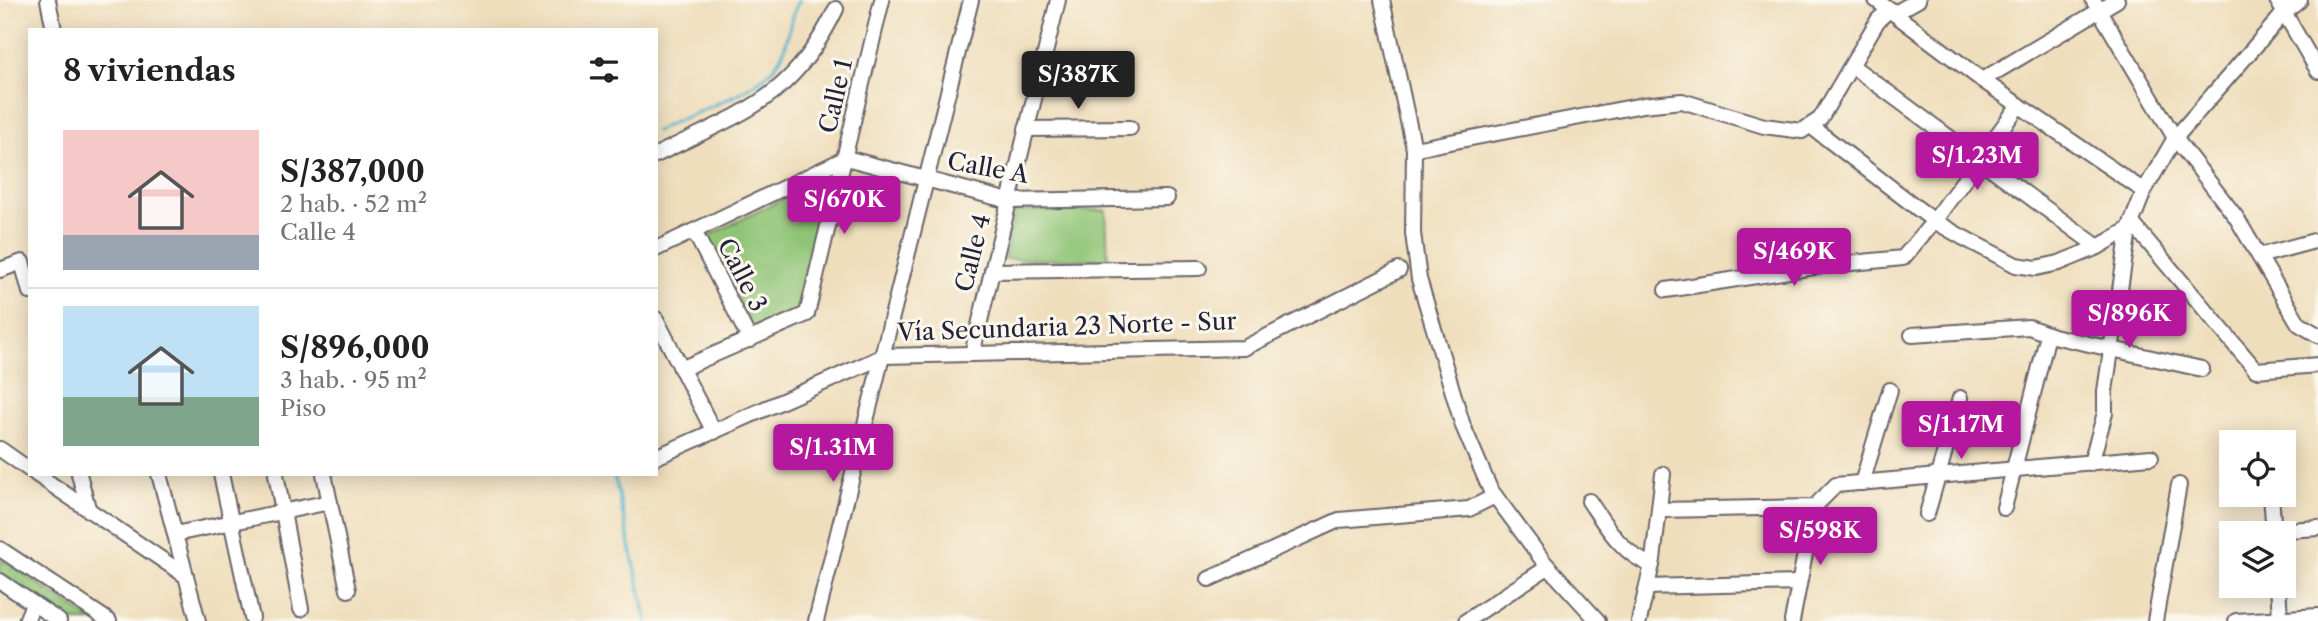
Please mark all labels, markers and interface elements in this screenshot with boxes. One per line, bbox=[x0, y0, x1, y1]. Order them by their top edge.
icon: filters bbox=[585, 51, 623, 89]
text: 8 viviendas bbox=[63, 52, 236, 89]
pin: S/387K bbox=[1021, 52, 1135, 111]
street label: Calle 1 bbox=[813, 56, 858, 136]
text: S/387K bbox=[1038, 60, 1118, 88]
pin: S/1.23M bbox=[1912, 132, 2042, 192]
text: S/1.23M bbox=[1932, 141, 2022, 169]
street label: Calle A bbox=[945, 146, 1032, 189]
text: S/387,000 bbox=[280, 153, 425, 190]
icon: home bbox=[119, 158, 203, 242]
pin: S/670K bbox=[787, 176, 901, 236]
text: S/670K bbox=[803, 185, 885, 213]
text: 2 hab. · 52 m² bbox=[280, 190, 427, 218]
street label: Calle 4 bbox=[949, 211, 996, 295]
text: Calle 4 bbox=[280, 218, 356, 246]
pin: S/469K bbox=[1737, 229, 1851, 288]
street label: Calle 3 bbox=[712, 233, 773, 316]
text: S/469K bbox=[1753, 237, 1835, 265]
pin: S/896K bbox=[2072, 290, 2186, 350]
text: S/896K bbox=[2087, 299, 2171, 327]
street label: Vía Secundaria 23 Norte - Sur bbox=[896, 306, 1237, 347]
text: S/896,000 bbox=[280, 329, 430, 366]
icon: home bbox=[119, 334, 203, 418]
text: 3 hab. · 95 m² bbox=[280, 366, 427, 394]
text: Piso bbox=[280, 394, 326, 422]
pin: S/1.17M bbox=[1896, 402, 2026, 461]
text: S/1.17M bbox=[1918, 410, 2004, 438]
pin: S/1.31M bbox=[768, 424, 898, 484]
map controls bbox=[2219, 430, 2296, 598]
button: locate bbox=[2219, 430, 2296, 507]
text: S/1.31M bbox=[789, 433, 877, 461]
pin: S/598K bbox=[1763, 508, 1877, 567]
text: S/598K bbox=[1779, 516, 1861, 544]
button: layers bbox=[2219, 521, 2296, 598]

